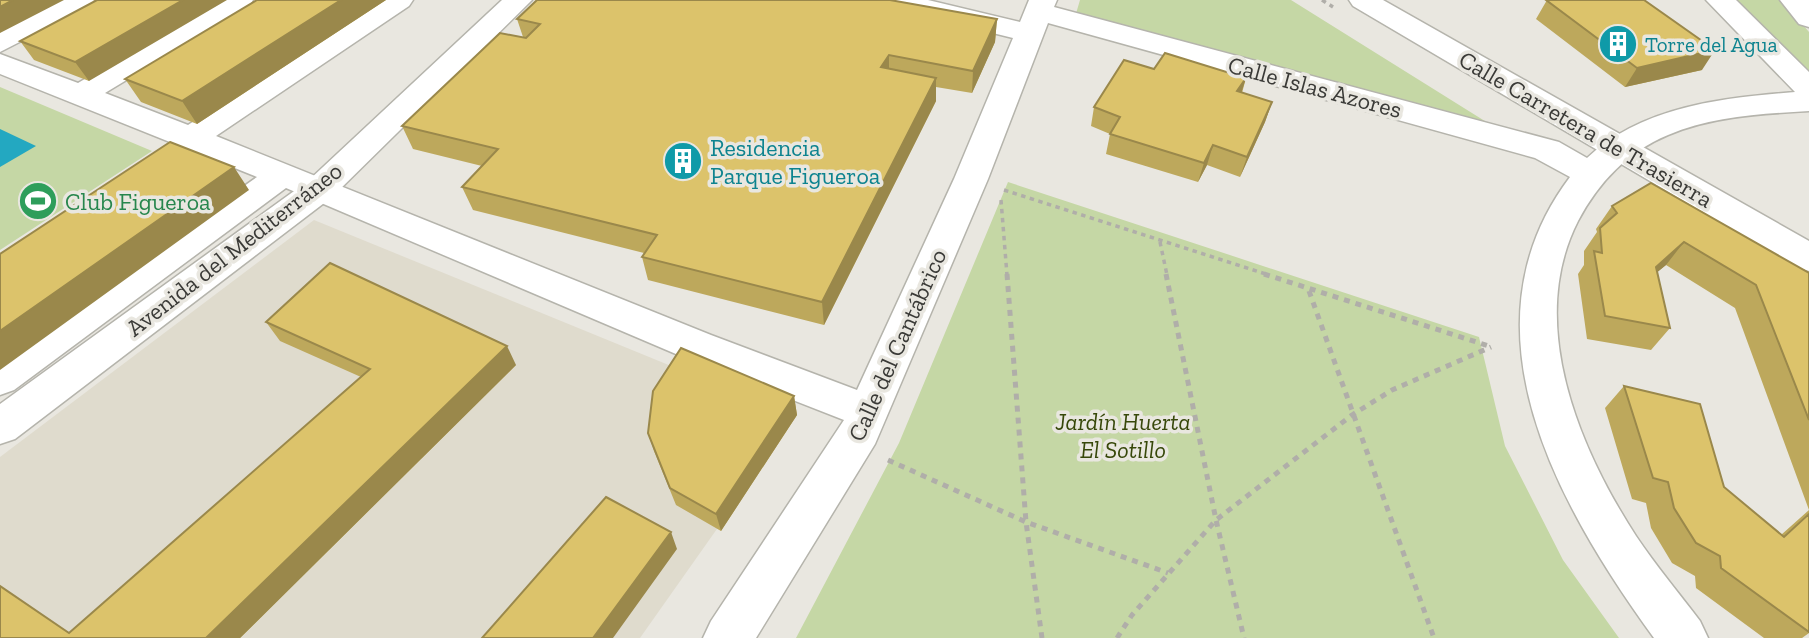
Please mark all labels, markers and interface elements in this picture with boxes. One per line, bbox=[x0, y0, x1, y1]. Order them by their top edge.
building icon: Torre del Agua bbox=[1597, 23, 1639, 65]
place label: Torre del Agua bbox=[1645, 32, 1778, 57]
street label: Calle Carretera de Trasierra bbox=[1454, 44, 1718, 214]
street label: Calle Islas Azores bbox=[1225, 50, 1405, 124]
place label: Residencia Parque Figueroa bbox=[710, 133, 881, 190]
building icon: Residencia Parque Figueroa bbox=[662, 140, 704, 182]
street label: Avenida del Mediterráneo bbox=[120, 156, 348, 342]
sports icon: Club Figueroa bbox=[17, 180, 59, 222]
place label: Club Figueroa bbox=[65, 187, 211, 216]
street label: Calle del Cantábrico bbox=[842, 244, 952, 446]
park label: Jardín Huerta El Sotillo bbox=[1054, 407, 1191, 464]

